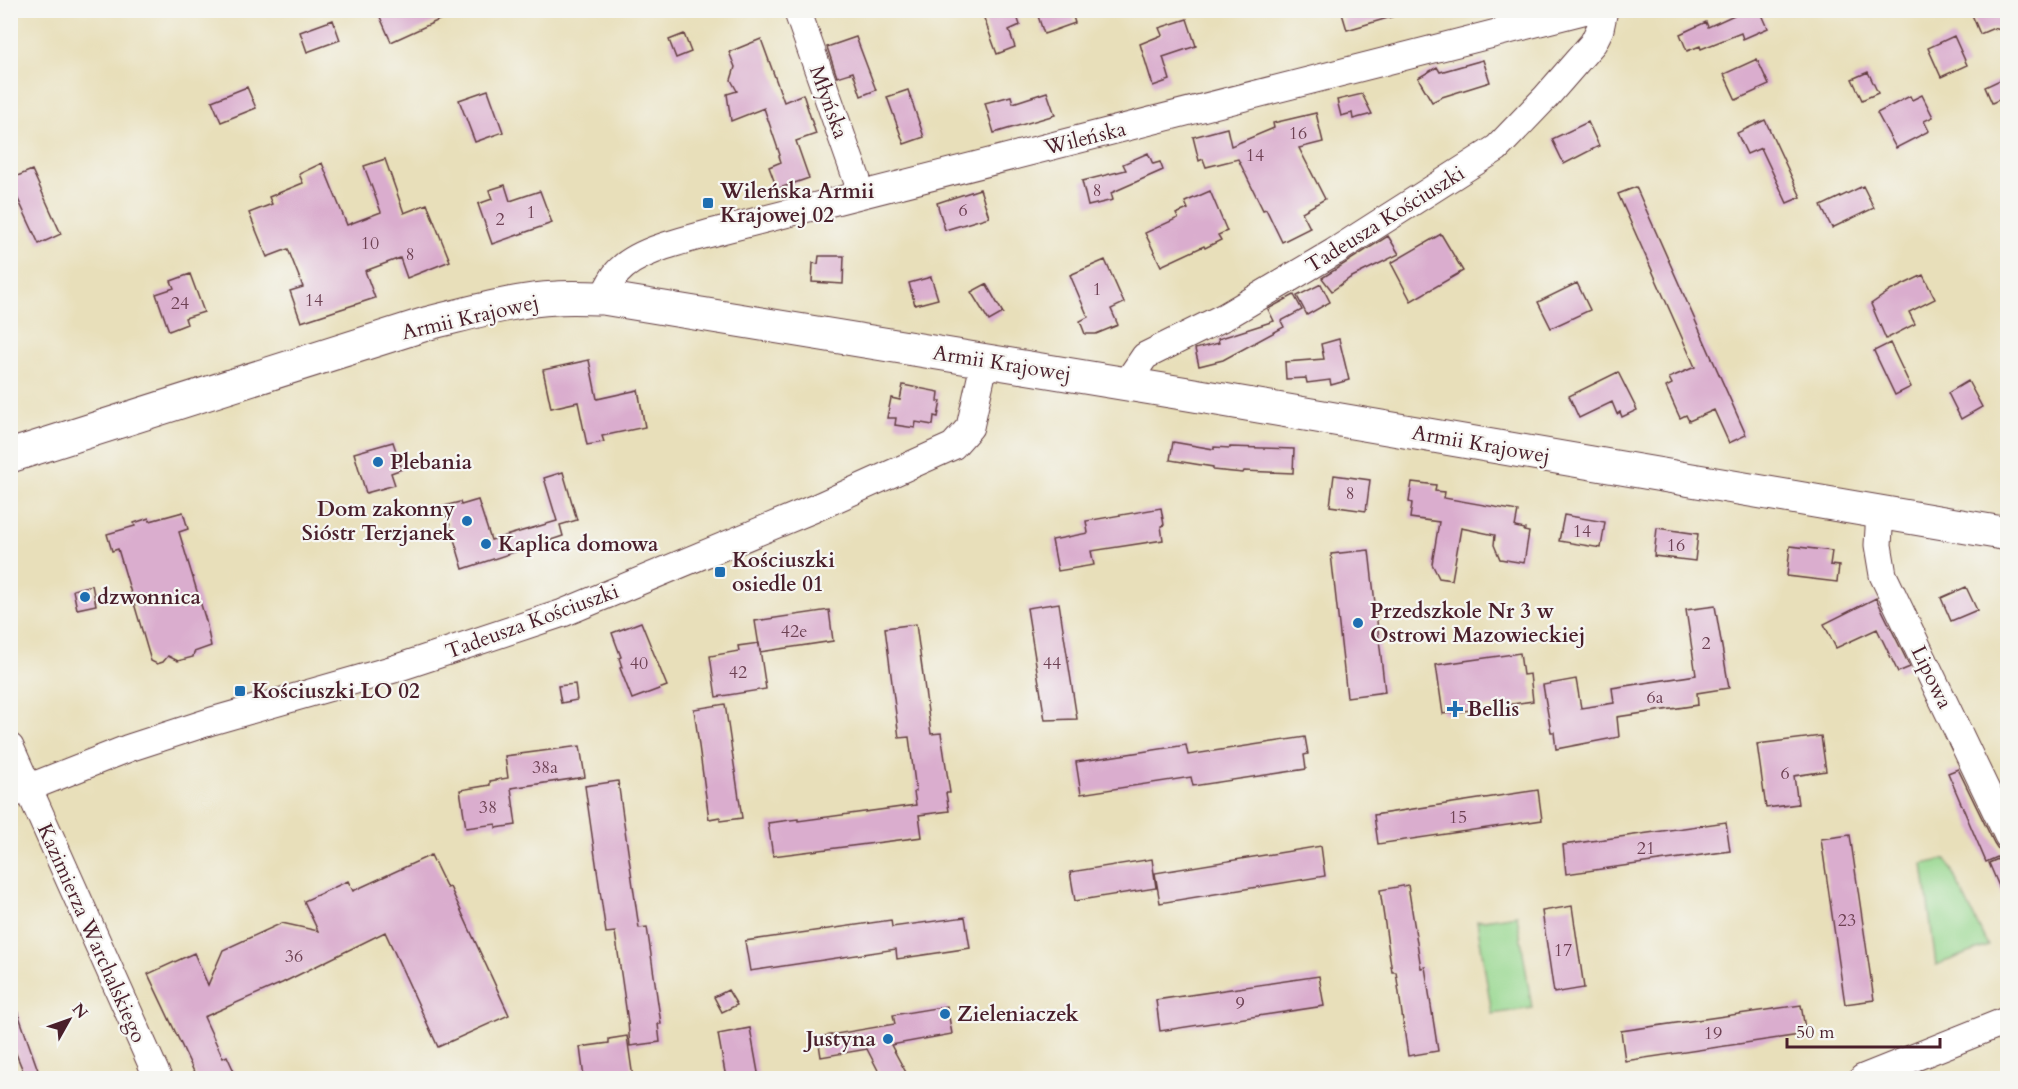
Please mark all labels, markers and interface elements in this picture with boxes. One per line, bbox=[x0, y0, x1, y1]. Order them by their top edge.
street label: Młyńska bbox=[802, 61, 855, 143]
street label: Wileńska bbox=[1040, 114, 1129, 163]
house number: 16 bbox=[1289, 121, 1307, 146]
house number: 14 bbox=[1246, 143, 1264, 168]
street label: Tadeusza Kościuszki bbox=[1300, 159, 1470, 280]
place label: Wileńska Armii Krajowej 02 bbox=[719, 177, 875, 230]
house number: 8 bbox=[1092, 178, 1102, 203]
marker: Wileńska Armii Krajowej 02 bbox=[701, 196, 715, 210]
house number: 6 bbox=[958, 198, 968, 223]
house number: 1 bbox=[526, 200, 536, 225]
house number: 2 bbox=[495, 207, 505, 232]
house number: 10 bbox=[361, 231, 379, 256]
house number: 8 bbox=[405, 242, 415, 267]
house number: 1 bbox=[1092, 277, 1102, 302]
house number: 14 bbox=[305, 288, 323, 313]
street label: Armii Krajowej bbox=[399, 288, 541, 347]
house number: 24 bbox=[171, 291, 189, 316]
street label: Armii Krajowej bbox=[931, 338, 1073, 389]
street label: Armii Krajowej bbox=[1410, 418, 1552, 471]
place label: Plebania bbox=[390, 448, 473, 477]
marker: Plebania bbox=[371, 455, 385, 469]
house number: 8 bbox=[1345, 481, 1355, 506]
place label: Dom zakonny Sióstr Terzjanek bbox=[302, 495, 455, 548]
marker: Dom zakonny Sióstr Terzjanek bbox=[460, 514, 474, 528]
house number: 14 bbox=[1573, 519, 1591, 544]
place label: Kaplica domowa bbox=[498, 530, 659, 559]
house number: 16 bbox=[1667, 533, 1685, 558]
marker: Kaplica domowa bbox=[479, 537, 493, 551]
place label: Kościuszki osiedle 01 bbox=[732, 546, 835, 599]
marker: Kościuszki osiedle 01 bbox=[713, 565, 727, 579]
street label: Tadeusza Kościuszki bbox=[442, 577, 623, 666]
place label: dzwonnica bbox=[97, 583, 202, 612]
marker: dzwonnica bbox=[78, 590, 92, 604]
place label: Przedszkole Nr 3 w Ostrowi Mazowieckiej bbox=[1370, 597, 1586, 650]
marker: Przedszkole Nr 3 w Ostrowi Mazowieckiej bbox=[1351, 616, 1365, 630]
house number: 42e bbox=[781, 619, 807, 644]
house number: 2 bbox=[1701, 631, 1711, 656]
street label: Lipowa bbox=[1904, 641, 1959, 714]
house number: 40 bbox=[630, 651, 648, 676]
house number: 44 bbox=[1043, 651, 1061, 676]
house number: 42 bbox=[729, 660, 747, 685]
place label: Kościuszki LO 02 bbox=[252, 677, 420, 706]
marker: Kościuszki LO 02 bbox=[233, 684, 247, 698]
house number: 6a bbox=[1647, 685, 1664, 710]
place label: Bellis bbox=[1467, 695, 1519, 724]
marker: Bellis bbox=[1448, 702, 1462, 716]
house number: 38a bbox=[532, 755, 558, 780]
house number: 6 bbox=[1780, 761, 1790, 786]
house number: 38 bbox=[479, 795, 497, 820]
house number: 15 bbox=[1449, 805, 1467, 830]
street label: Kazimierza Warchalskiego bbox=[30, 819, 153, 1047]
house number: 21 bbox=[1637, 836, 1655, 861]
house number: 23 bbox=[1838, 908, 1856, 933]
house number: 17 bbox=[1554, 938, 1572, 963]
house number: 36 bbox=[285, 944, 303, 969]
north arrow bbox=[39, 990, 99, 1050]
house number: 9 bbox=[1235, 991, 1245, 1016]
text: N bbox=[67, 999, 93, 1023]
place label: Zieleniaczek bbox=[957, 1000, 1079, 1029]
marker: Zieleniaczek bbox=[938, 1007, 952, 1021]
scale bar bbox=[1787, 1011, 1940, 1049]
text: 50 m bbox=[1796, 1020, 1835, 1045]
house number: 19 bbox=[1704, 1021, 1722, 1046]
place label: Justyna bbox=[803, 1025, 877, 1054]
marker: Justyna bbox=[881, 1032, 895, 1046]

